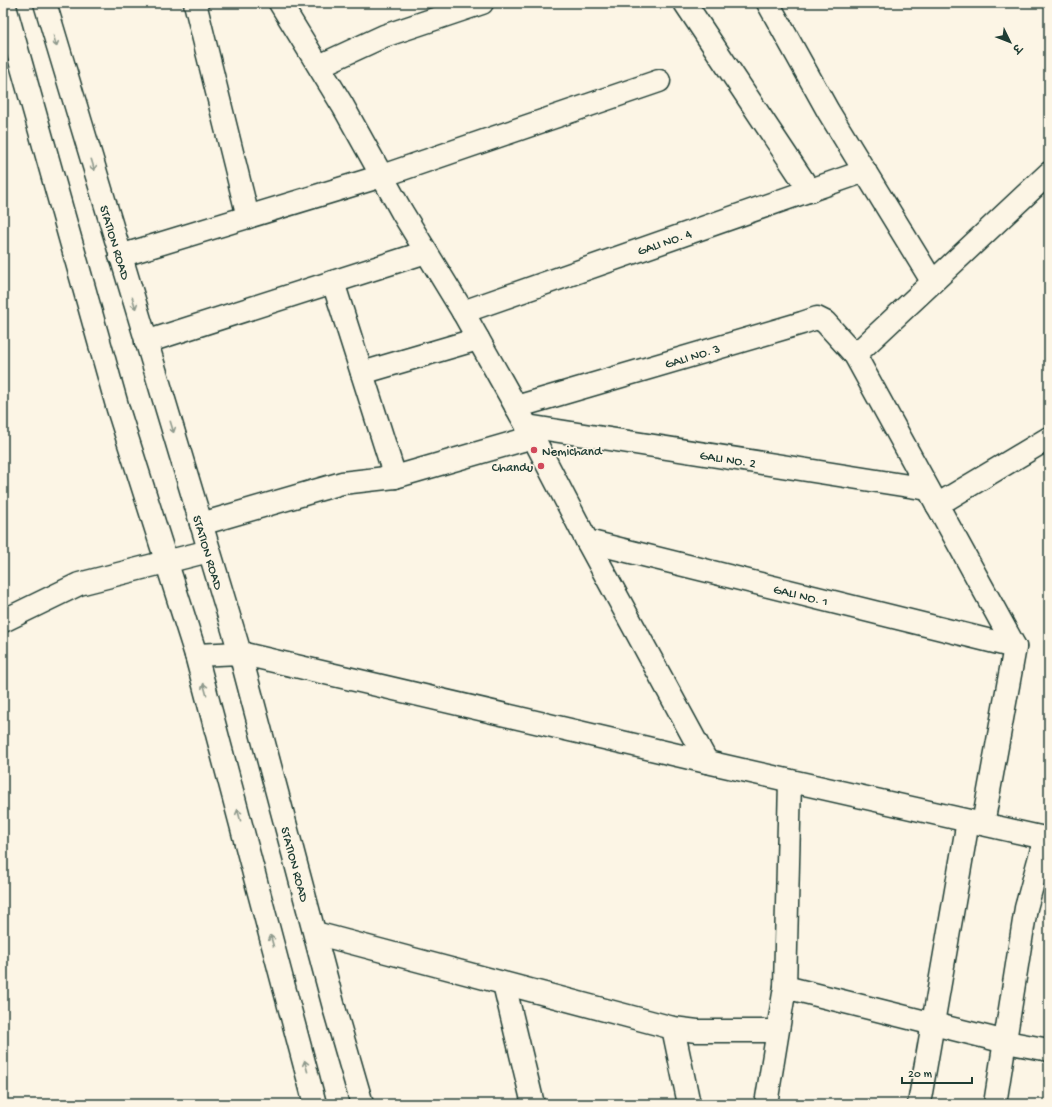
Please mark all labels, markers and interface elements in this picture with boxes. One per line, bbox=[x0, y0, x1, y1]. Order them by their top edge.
north arrow bbox=[990, 22, 1030, 62]
one-way arrow bbox=[52, 34, 59, 47]
text: उ bbox=[1008, 40, 1024, 56]
one-way arrow bbox=[89, 159, 97, 171]
street label: STATION ROAD bbox=[95, 204, 132, 282]
street label: GALI NO. 4 bbox=[636, 227, 694, 260]
one-way arrow bbox=[131, 296, 138, 309]
street label: GALI NO. 3 bbox=[663, 342, 722, 373]
one-way arrow bbox=[169, 421, 176, 434]
marker: Nemichand bbox=[529, 445, 539, 455]
place label: Nemichand bbox=[542, 445, 603, 460]
street label: GALI NO. 2 bbox=[698, 449, 757, 472]
place label: Chandu bbox=[492, 461, 533, 476]
marker: Chandu bbox=[536, 461, 546, 471]
street label: STATION ROAD bbox=[188, 514, 225, 592]
street label: GALI NO. 1 bbox=[772, 582, 829, 610]
one-way arrow bbox=[201, 683, 208, 696]
one-way arrow bbox=[234, 809, 242, 822]
street label: STATION ROAD bbox=[276, 826, 311, 904]
one-way arrow bbox=[268, 934, 275, 947]
scale bar bbox=[902, 1059, 972, 1085]
one-way arrow bbox=[301, 1060, 309, 1073]
text: 20 m bbox=[908, 1068, 933, 1082]

